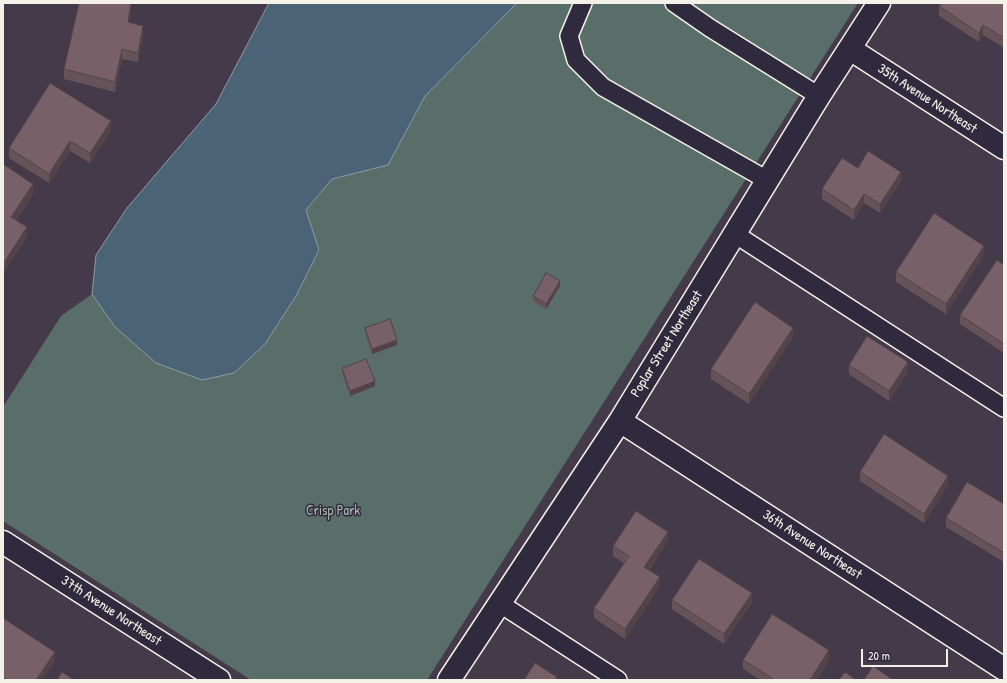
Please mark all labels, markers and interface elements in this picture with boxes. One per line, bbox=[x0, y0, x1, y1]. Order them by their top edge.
street label: 35th Avenue Northeast bbox=[874, 61, 980, 137]
street label: Poplar Street Northeast bbox=[627, 288, 707, 400]
park label: Crisp Park bbox=[306, 503, 360, 519]
street label: 36th Avenue Northeast bbox=[759, 507, 865, 583]
street label: 37th Avenue Northeast bbox=[58, 572, 164, 650]
scale bar bbox=[863, 641, 950, 667]
text: 20 m bbox=[868, 647, 890, 664]

